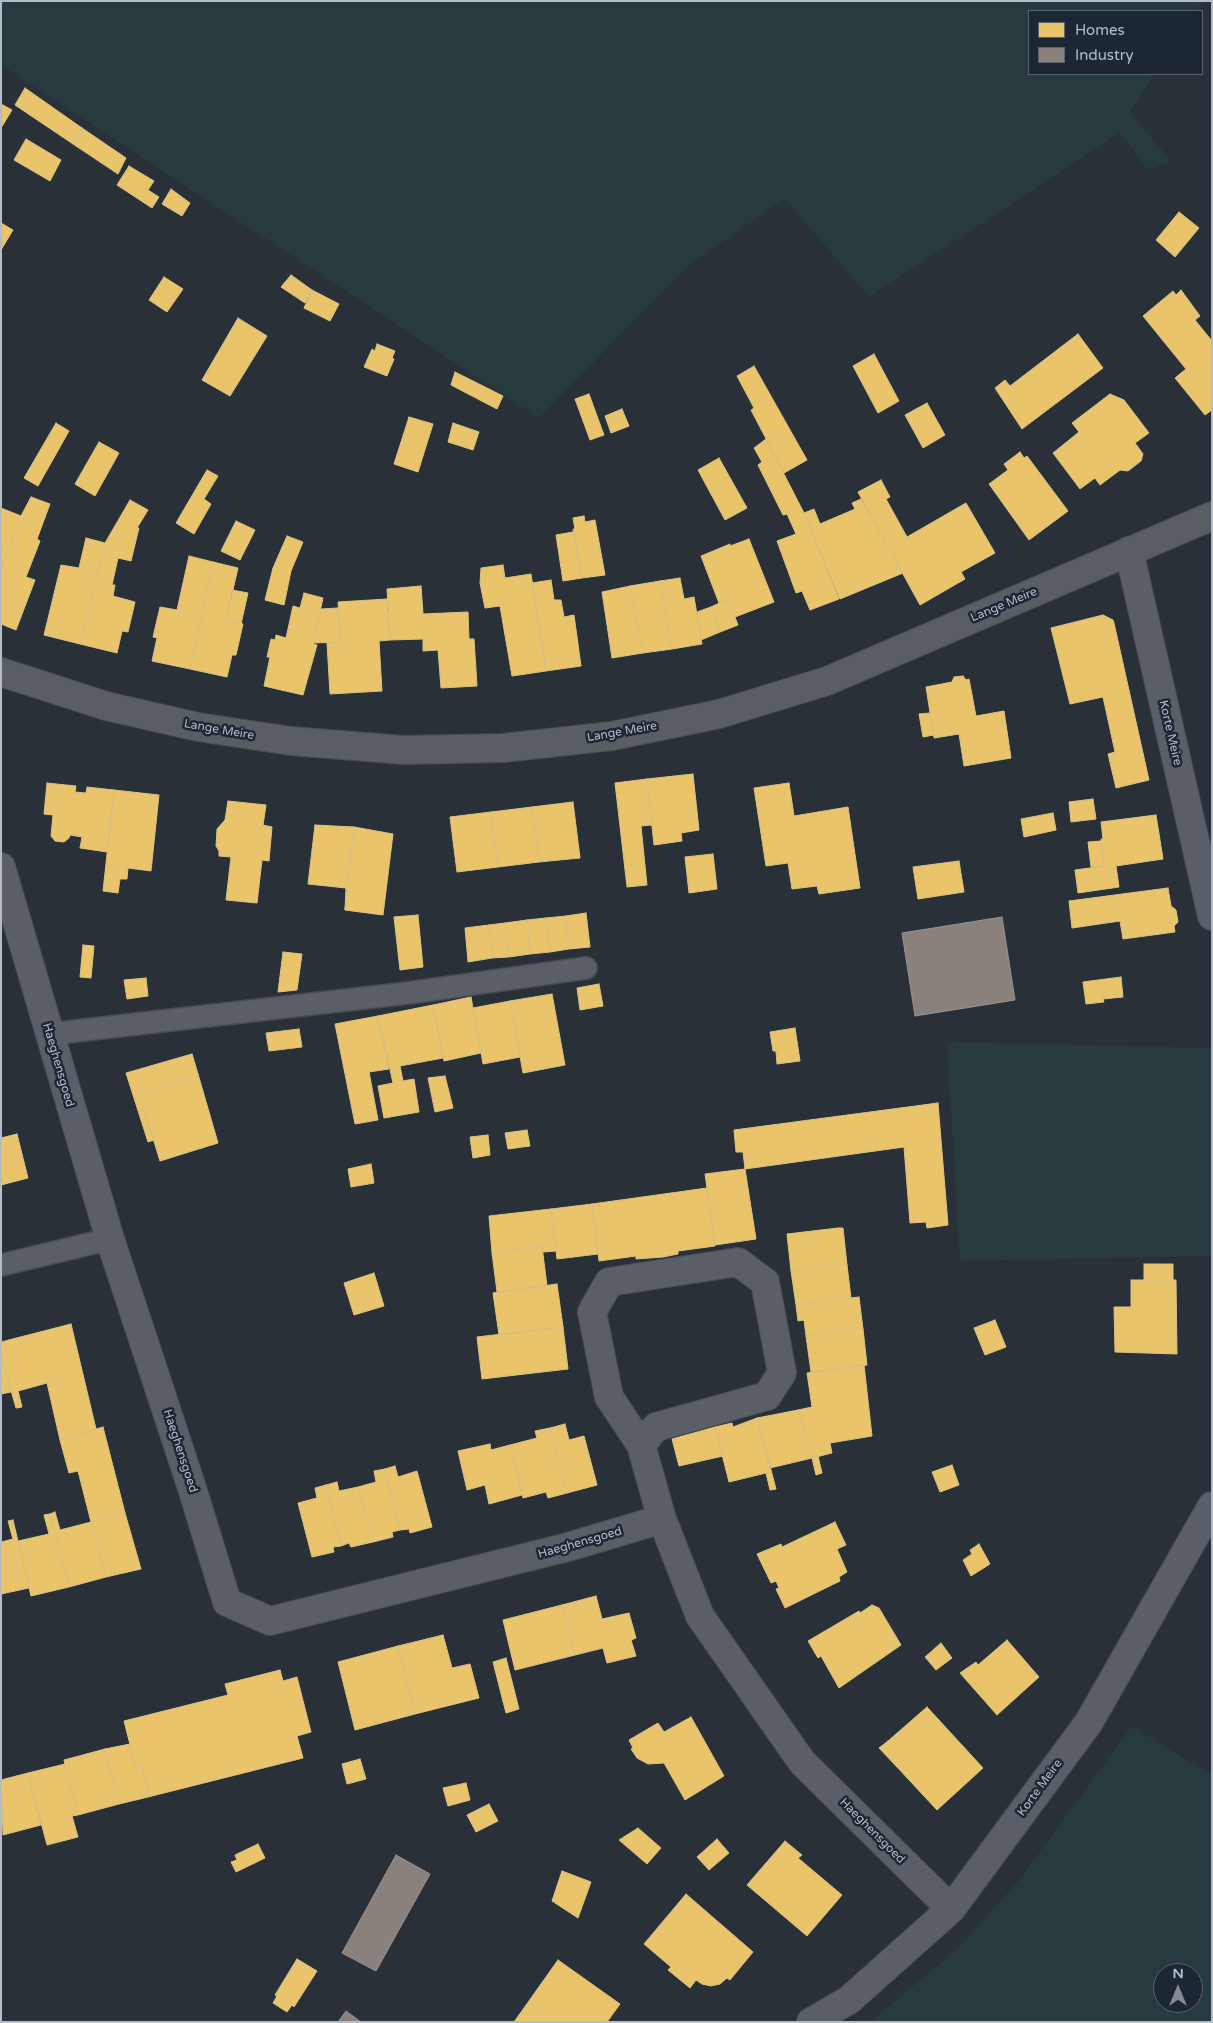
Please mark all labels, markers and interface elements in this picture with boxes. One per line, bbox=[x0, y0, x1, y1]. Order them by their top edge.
legend bbox=[1028, 10, 1203, 75]
text: Homes bbox=[1075, 21, 1125, 39]
text: Industry bbox=[1075, 46, 1134, 64]
street label: Lange Meire bbox=[969, 585, 1039, 625]
street label: Korte Meire bbox=[1155, 699, 1185, 767]
street label: Lange Meire bbox=[183, 717, 255, 743]
street label: Lange Meire bbox=[586, 719, 658, 745]
street label: Haeghensgoed bbox=[39, 1021, 77, 1109]
street label: Haeghensgoed bbox=[160, 1408, 200, 1494]
street label: Haeghensgoed bbox=[536, 1524, 624, 1562]
street label: Korte Meire bbox=[1015, 1757, 1065, 1819]
street label: Haeghensgoed bbox=[836, 1795, 908, 1867]
north arrow bbox=[1153, 1963, 1203, 2013]
text: N bbox=[1172, 1965, 1184, 1982]

